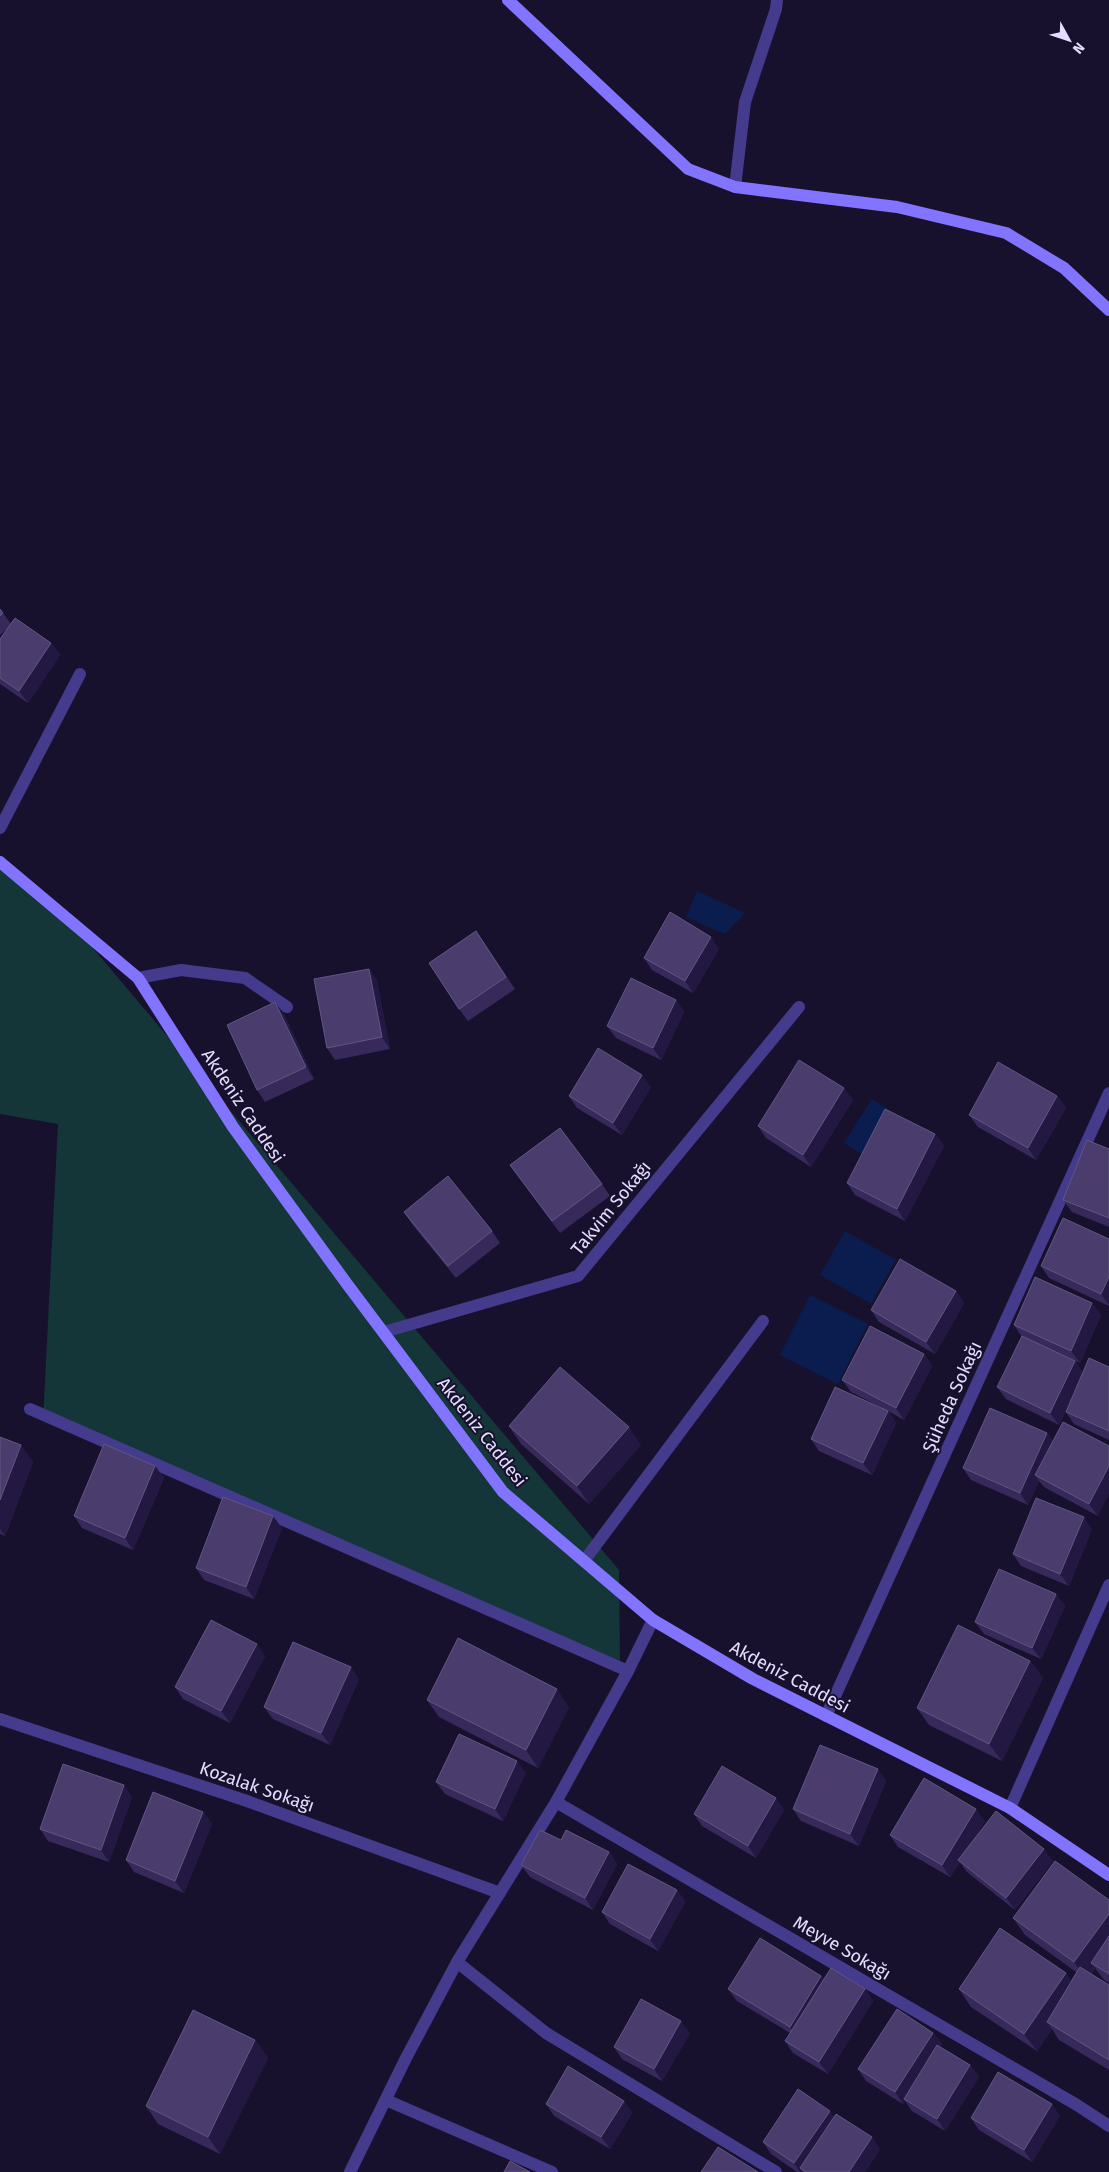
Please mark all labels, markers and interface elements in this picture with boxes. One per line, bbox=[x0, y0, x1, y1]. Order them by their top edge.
north arrow bbox=[1044, 15, 1094, 65]
text: N bbox=[1069, 39, 1088, 57]
street label: Akdeniz Caddesi bbox=[197, 1045, 289, 1167]
street label: Takvim Sokağı bbox=[566, 1156, 656, 1260]
street label: Şüheda Sokağı bbox=[918, 1338, 986, 1456]
street label: Akdeniz Caddesi bbox=[432, 1373, 532, 1491]
street label: Akdeniz Caddesi bbox=[726, 1636, 854, 1718]
street label: Kozalak Sokağı bbox=[197, 1757, 317, 1817]
street label: Meyve Sokağı bbox=[789, 1911, 895, 1985]

